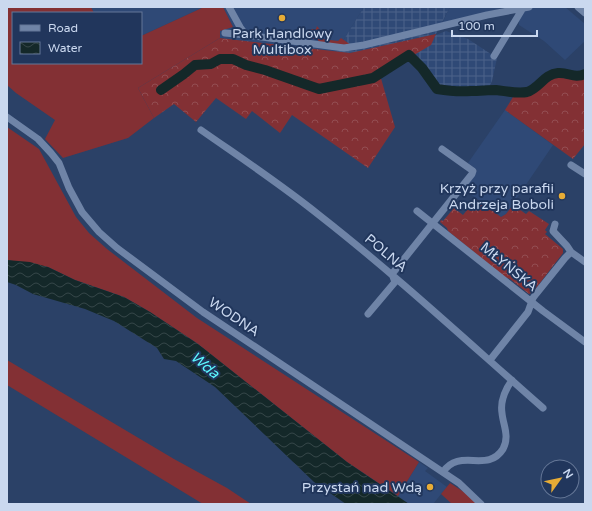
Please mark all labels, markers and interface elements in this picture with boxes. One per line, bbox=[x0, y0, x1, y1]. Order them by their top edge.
legend bbox=[12, 12, 142, 64]
scale bar bbox=[452, 12, 537, 38]
marker: Park Handlowy Multibox bbox=[277, 13, 287, 23]
text: 100 m bbox=[458, 19, 495, 33]
text: Road bbox=[48, 21, 78, 35]
place label: Park Handlowy Multibox bbox=[232, 25, 332, 58]
text: Water bbox=[48, 41, 83, 55]
place label: Krzyż przy parafii Andrzeja Boboli bbox=[440, 180, 554, 213]
marker: Krzyż przy parafii Andrzeja Boboli bbox=[557, 191, 567, 201]
street label: POLNA bbox=[361, 230, 411, 276]
street label: MŁYŃSKA bbox=[477, 239, 541, 295]
street label: WODNA bbox=[205, 294, 263, 340]
water label: Wda bbox=[187, 348, 224, 383]
north arrow bbox=[540, 459, 580, 499]
text: N bbox=[560, 467, 576, 481]
place label: Przystań nad Wdą bbox=[302, 479, 422, 496]
marker: Przystań nad Wdą bbox=[425, 482, 435, 492]

